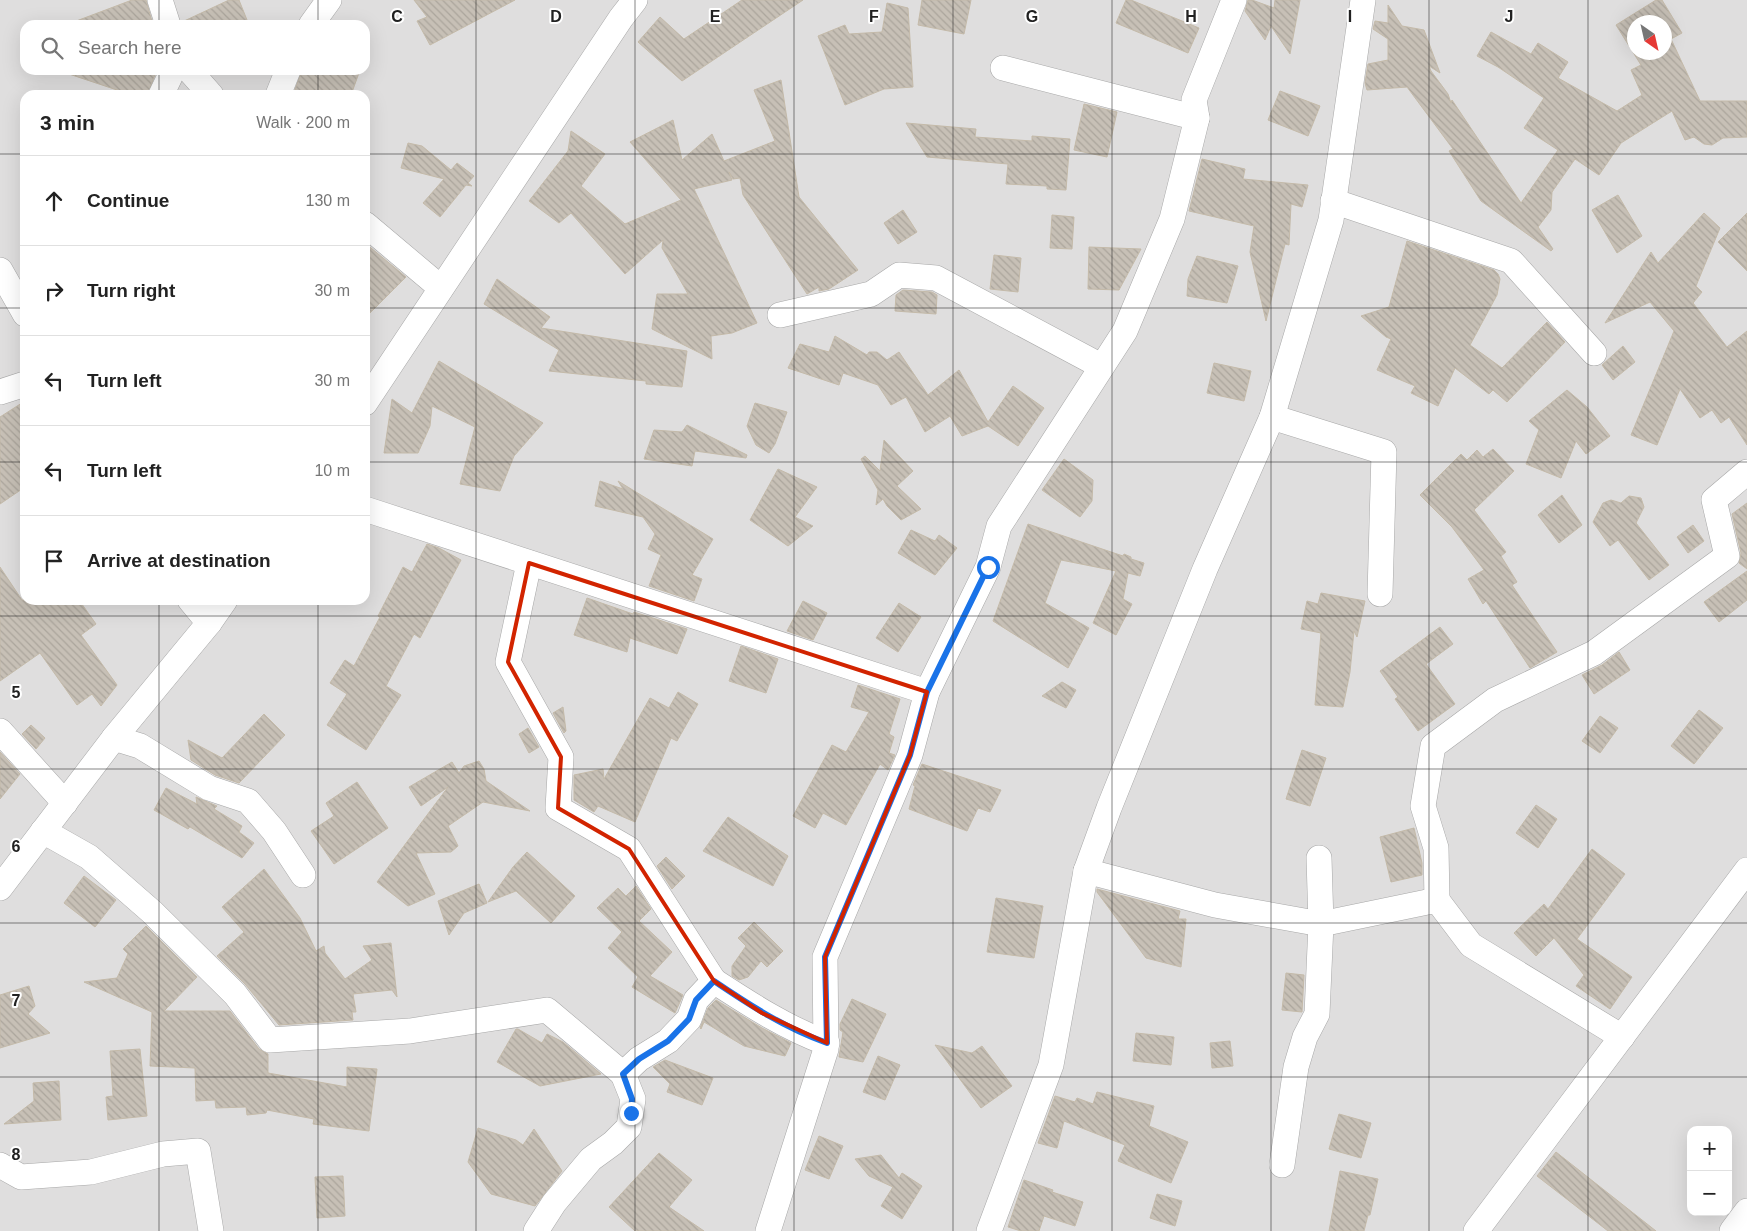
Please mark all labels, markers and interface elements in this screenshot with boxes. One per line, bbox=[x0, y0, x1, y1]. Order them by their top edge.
text: C bbox=[391, 8, 403, 25]
text: D bbox=[550, 8, 562, 25]
text: E bbox=[710, 8, 721, 25]
text: F bbox=[869, 8, 879, 25]
text: G bbox=[1026, 8, 1038, 25]
text: H bbox=[1185, 8, 1197, 25]
text: I bbox=[1348, 8, 1352, 25]
text: J bbox=[1505, 8, 1513, 25]
north arrow bbox=[1627, 15, 1672, 60]
search box bbox=[20, 20, 370, 75]
icon: search bbox=[38, 34, 66, 62]
text: Search here bbox=[78, 37, 182, 58]
text: 3 min bbox=[40, 111, 95, 134]
text: Walk · 200 m bbox=[256, 114, 350, 131]
icon: ahead bbox=[40, 187, 68, 215]
text: Continue bbox=[87, 190, 169, 211]
text: 130 m bbox=[306, 192, 350, 209]
icon: right bbox=[40, 277, 68, 305]
text: Turn right bbox=[87, 280, 175, 301]
text: 30 m bbox=[314, 282, 350, 299]
icon: left bbox=[40, 367, 68, 395]
text: Turn left bbox=[87, 370, 162, 391]
text: 30 m bbox=[314, 372, 350, 389]
icon: left bbox=[40, 457, 68, 485]
text: Turn left bbox=[87, 460, 162, 481]
text: 10 m bbox=[314, 462, 350, 479]
icon: arrive bbox=[40, 547, 68, 575]
text: Arrive at destination bbox=[87, 550, 271, 571]
route start bbox=[977, 556, 1000, 579]
text: 5 bbox=[12, 684, 21, 701]
text: 6 bbox=[12, 838, 21, 855]
text: 7 bbox=[12, 992, 21, 1009]
route end bbox=[620, 1102, 643, 1125]
map controls bbox=[1687, 1126, 1732, 1216]
button: + bbox=[1687, 1126, 1732, 1171]
text: 8 bbox=[12, 1146, 21, 1163]
button: − bbox=[1687, 1171, 1732, 1216]

